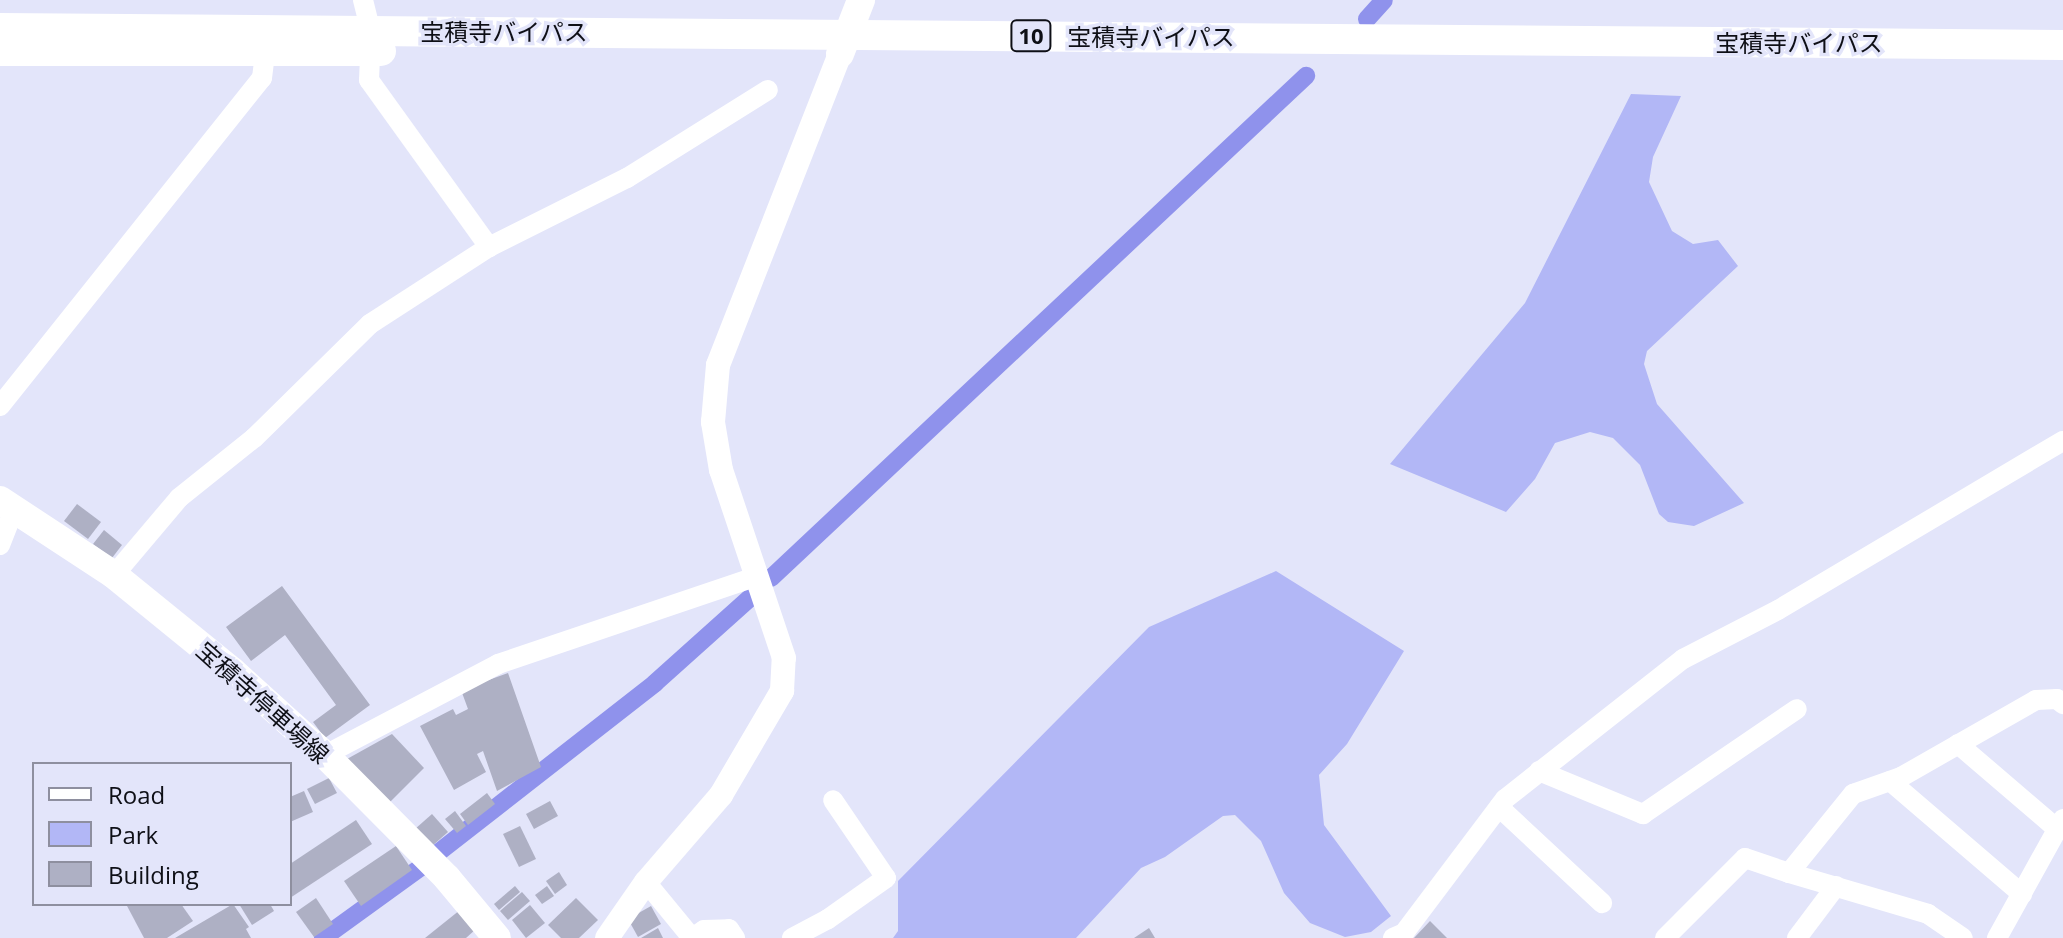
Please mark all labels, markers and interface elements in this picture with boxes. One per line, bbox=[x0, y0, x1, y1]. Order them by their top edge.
street label: 宝積寺バイパス bbox=[420, 18, 588, 46]
road number: 10 bbox=[1009, 18, 1053, 54]
street label: 宝積寺バイパス bbox=[1067, 23, 1235, 51]
street label: 宝積寺バイパス bbox=[1715, 29, 1883, 57]
street label: 宝積寺停車場線 bbox=[191, 635, 335, 769]
legend bbox=[32, 762, 292, 906]
text: Road bbox=[108, 778, 165, 811]
text: Park bbox=[108, 818, 158, 851]
text: Building bbox=[108, 858, 199, 891]

